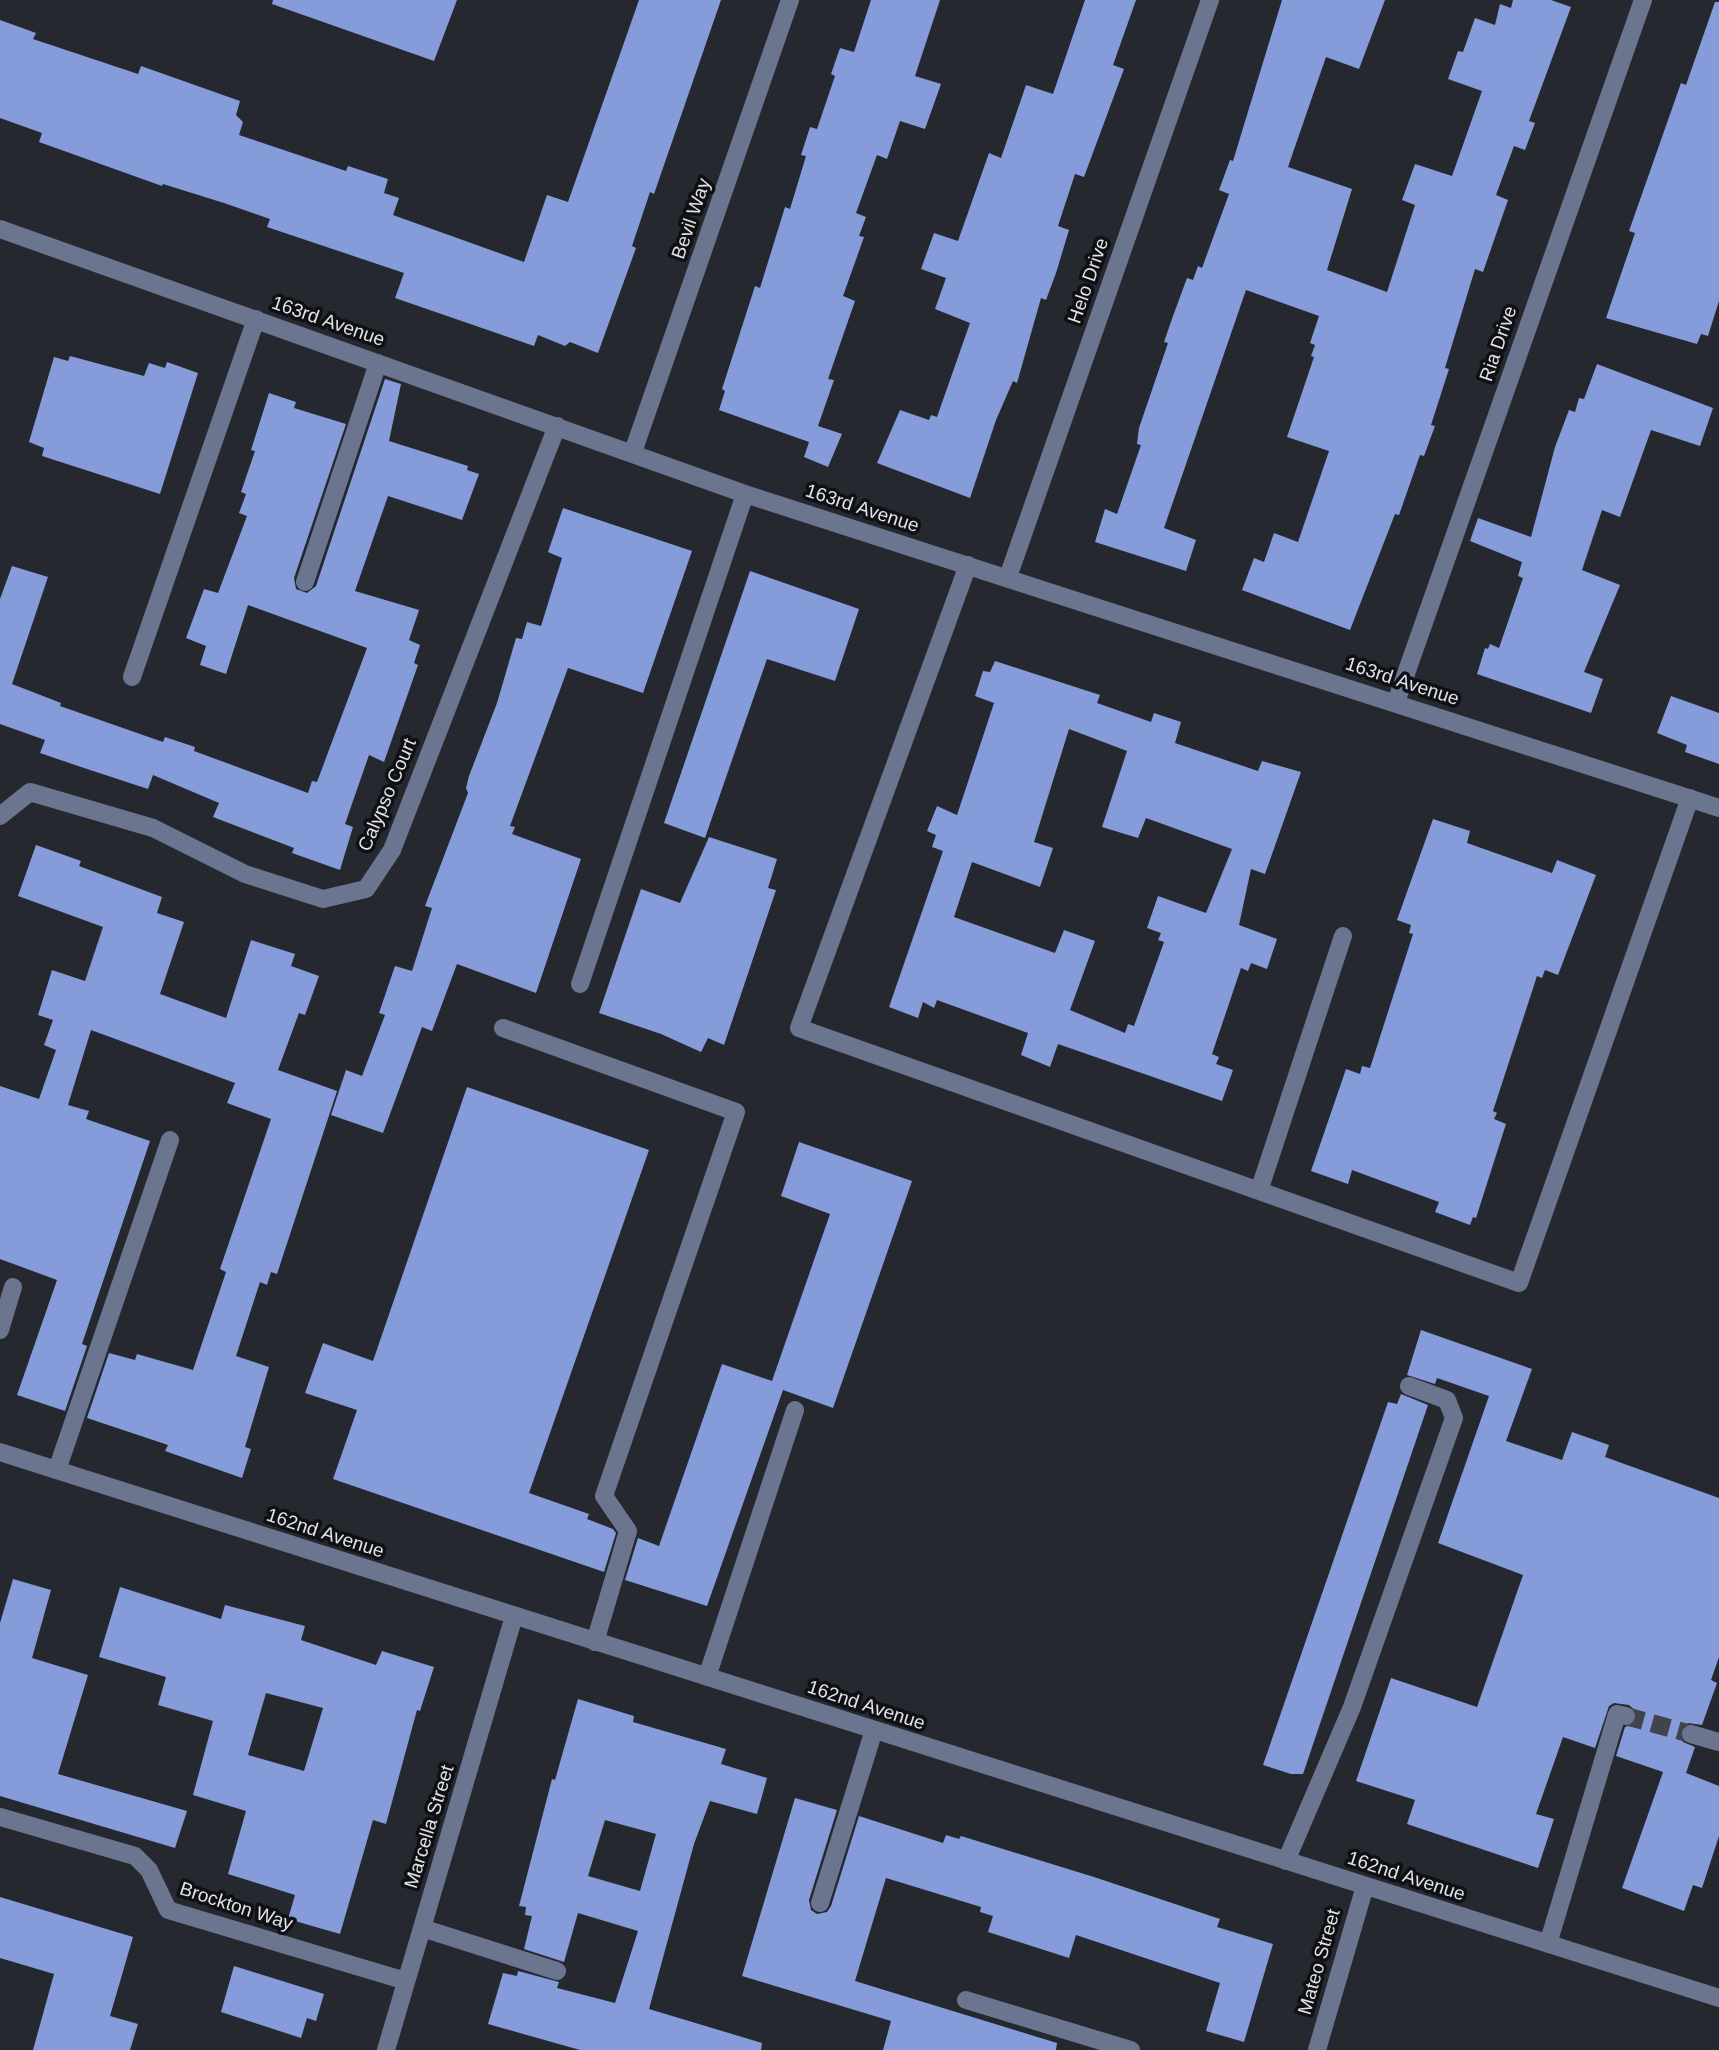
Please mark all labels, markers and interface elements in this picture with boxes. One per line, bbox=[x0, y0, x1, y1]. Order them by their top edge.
street label: Bevil Way bbox=[668, 176, 716, 262]
street label: Helo Drive bbox=[1064, 235, 1114, 327]
street label: 163rd Avenue bbox=[269, 292, 387, 352]
street label: Ria Drive bbox=[1476, 303, 1522, 385]
street label: 163rd Avenue bbox=[802, 480, 922, 538]
street label: 163rd Avenue bbox=[1342, 653, 1462, 711]
street label: Calypso Court bbox=[354, 735, 422, 855]
street label: 162nd Avenue bbox=[263, 1504, 387, 1564]
street label: 162nd Avenue bbox=[804, 1676, 928, 1736]
street label: Marcella Street bbox=[400, 1763, 460, 1891]
street label: 162nd Avenue bbox=[1344, 1847, 1468, 1907]
street label: Brockton Way bbox=[177, 1878, 295, 1936]
street label: Mateo Street bbox=[1294, 1907, 1346, 2017]

